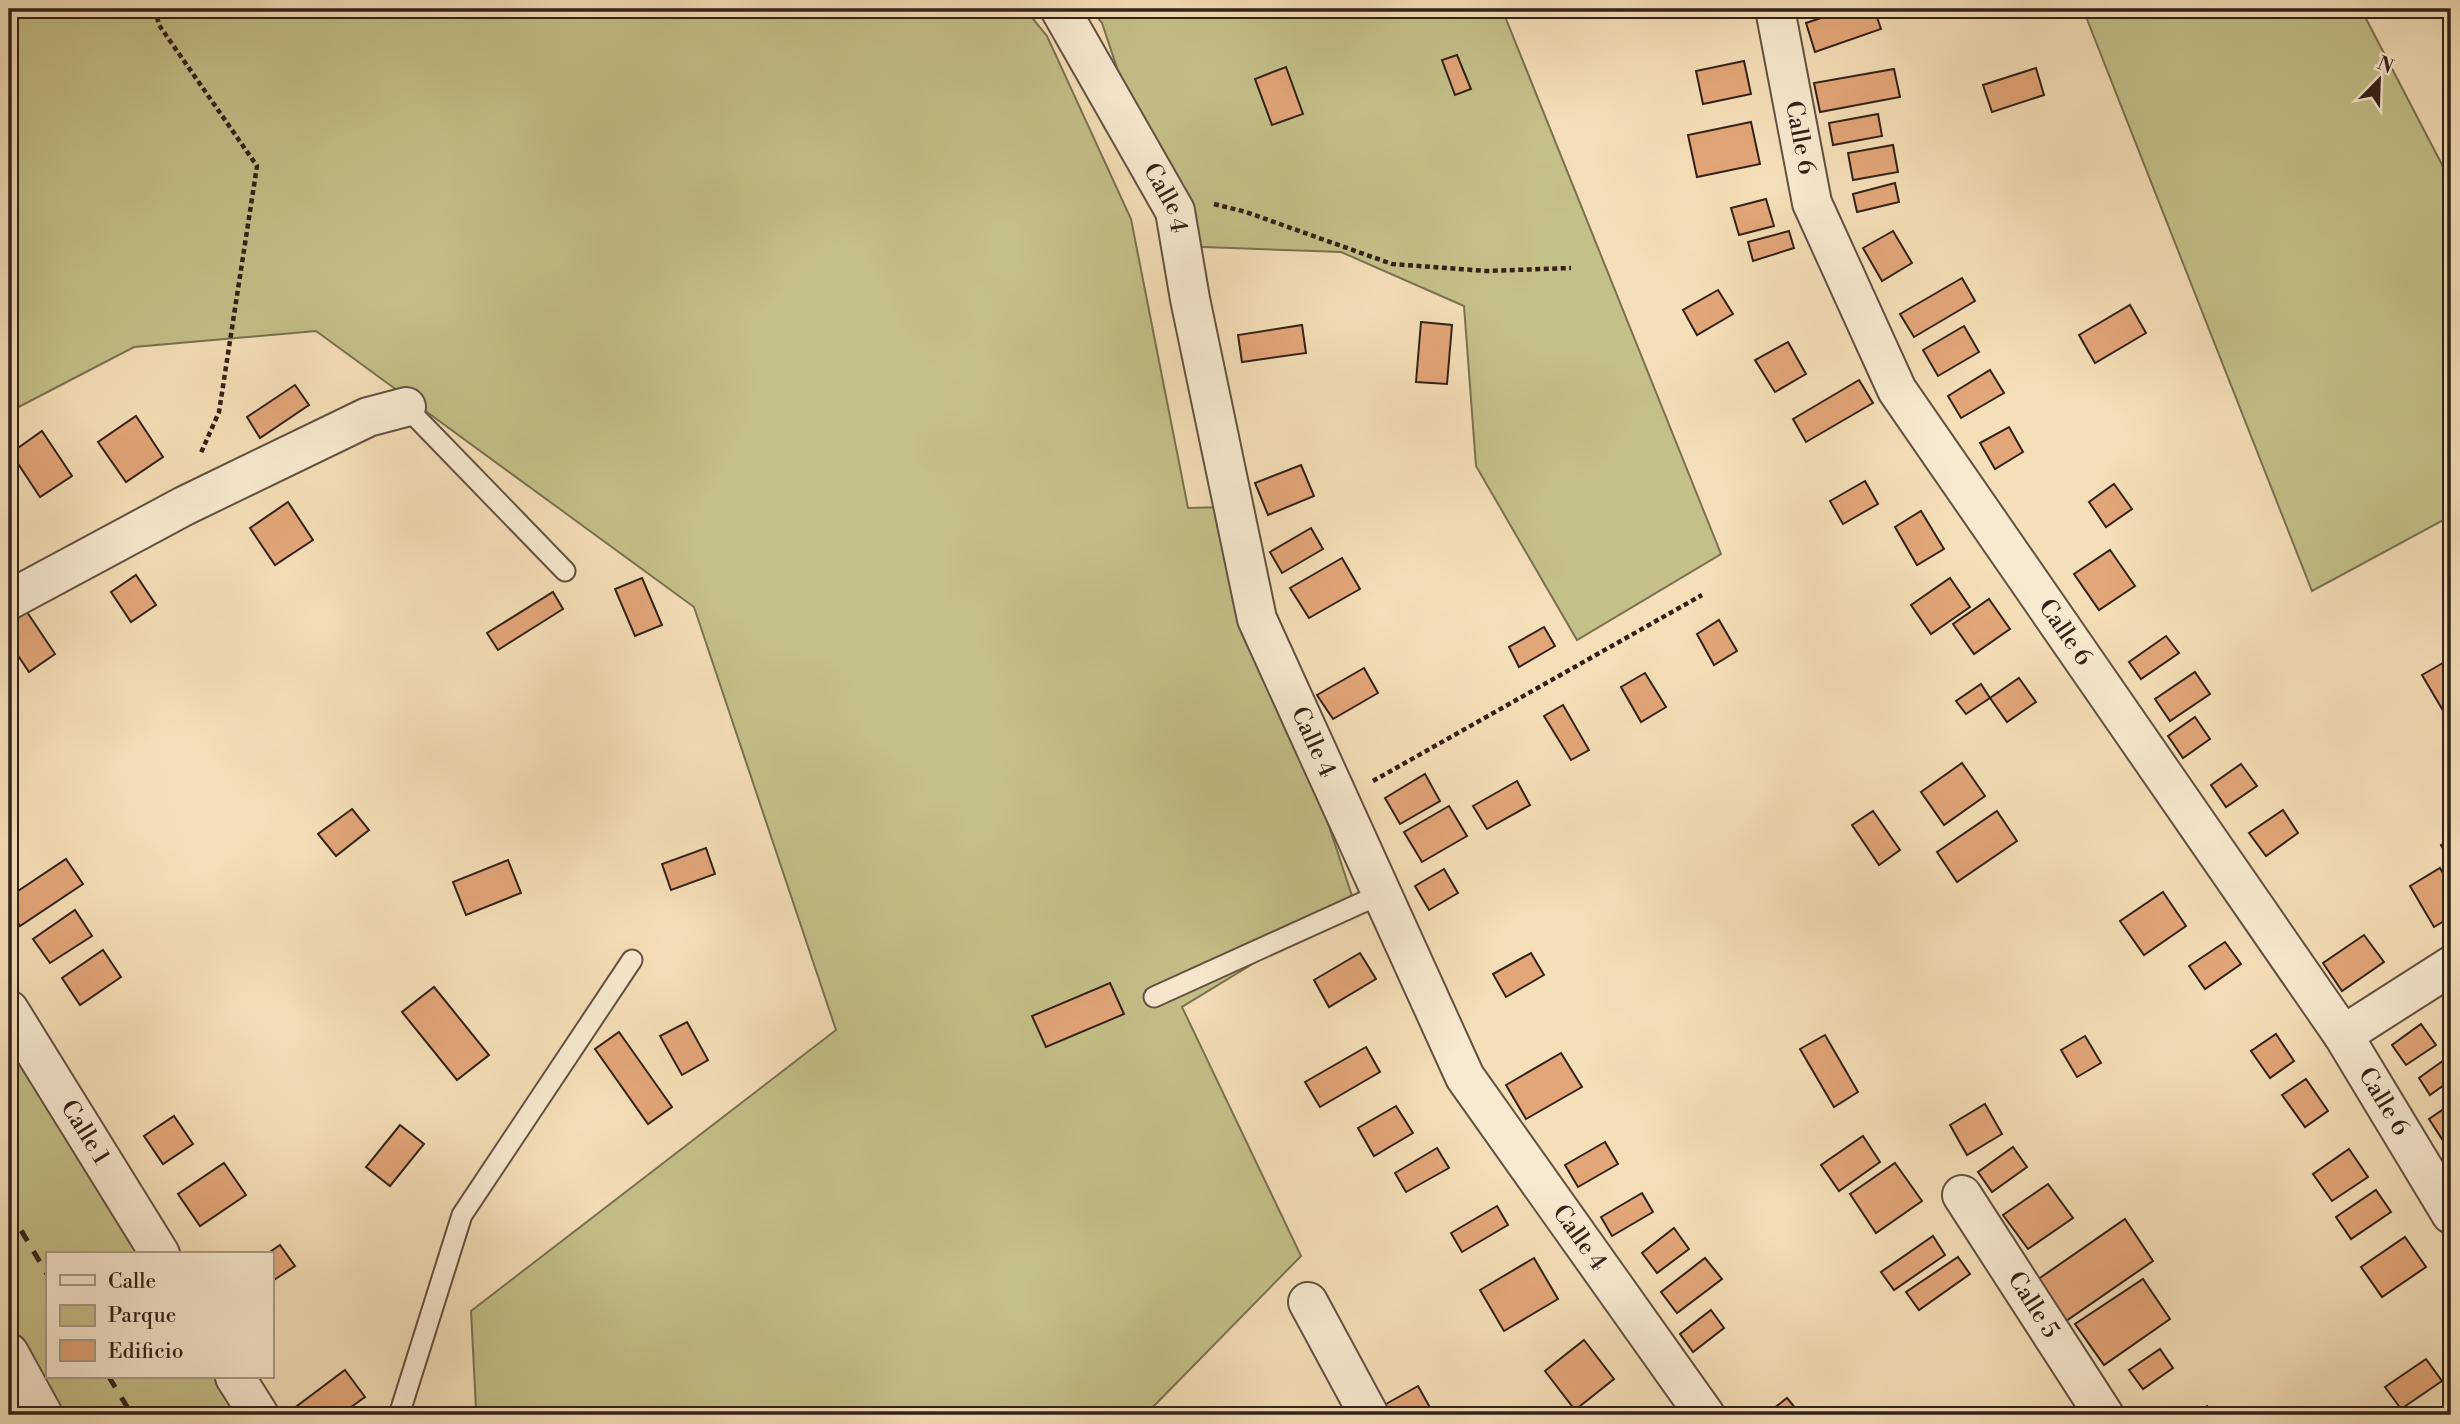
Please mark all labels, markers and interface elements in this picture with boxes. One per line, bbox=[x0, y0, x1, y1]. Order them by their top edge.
north arrow bbox=[2344, 46, 2414, 116]
text: N bbox=[2374, 51, 2397, 79]
street label: Calle 6 bbox=[1778, 98, 1821, 177]
street label: Calle 4 bbox=[1136, 158, 1193, 235]
street label: Calle 6 bbox=[2031, 594, 2098, 672]
street label: Calle 4 bbox=[1284, 702, 1342, 782]
street label: Calle 6 bbox=[2351, 1062, 2415, 1141]
street label: Calle 1 bbox=[54, 1095, 116, 1171]
street label: Calle 4 bbox=[1546, 1199, 1613, 1277]
legend bbox=[46, 1252, 273, 1378]
street label: Calle 5 bbox=[2001, 1266, 2065, 1344]
text: Calle bbox=[108, 1269, 156, 1295]
text: Parque bbox=[108, 1303, 176, 1329]
text: Edificio bbox=[108, 1339, 184, 1365]

